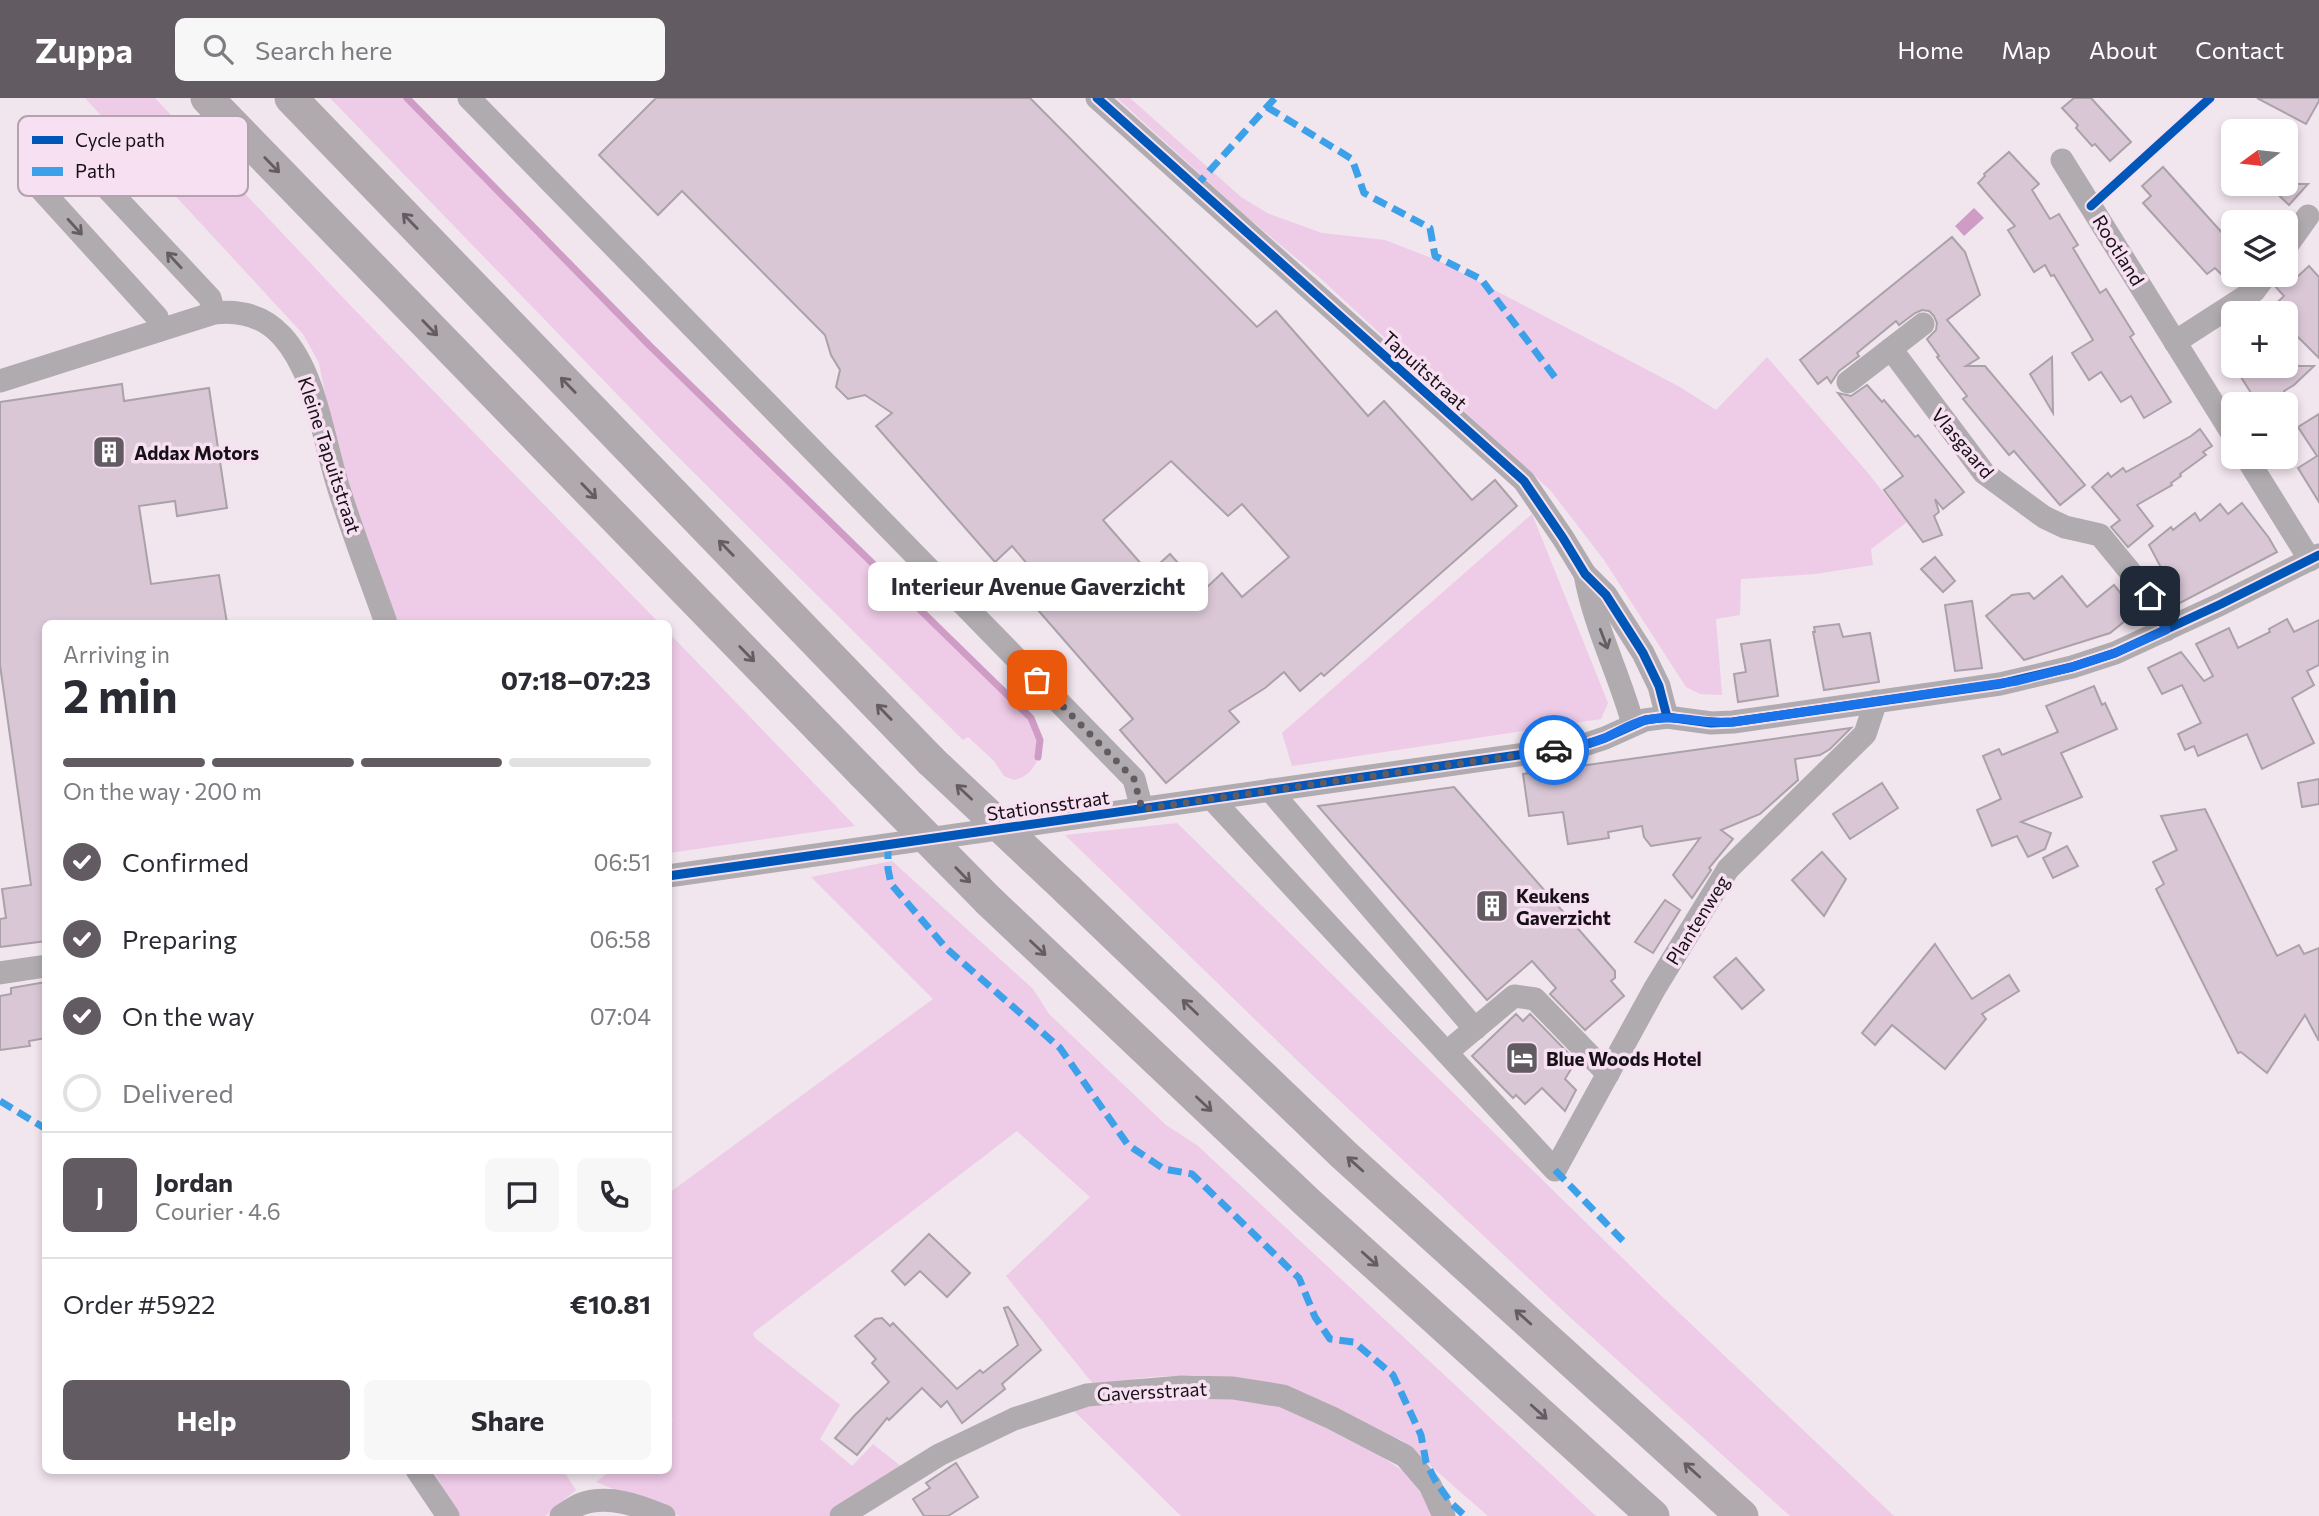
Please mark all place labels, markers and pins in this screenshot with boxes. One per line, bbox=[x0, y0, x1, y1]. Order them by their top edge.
building icon: Addax Motors bbox=[90, 433, 128, 471]
place label: Addax Motors bbox=[134, 441, 259, 464]
callout: Interieur Avenue Gaverzicht bbox=[867, 561, 1207, 610]
pin bbox=[2120, 566, 2180, 626]
pin bbox=[1007, 650, 1067, 710]
place label: Keukens Gaverzicht bbox=[1516, 884, 1611, 929]
building icon: Keukens Gaverzicht bbox=[1473, 887, 1511, 925]
hotel icon: Blue Woods Hotel bbox=[1503, 1039, 1541, 1077]
place label: Blue Woods Hotel bbox=[1546, 1047, 1702, 1070]

